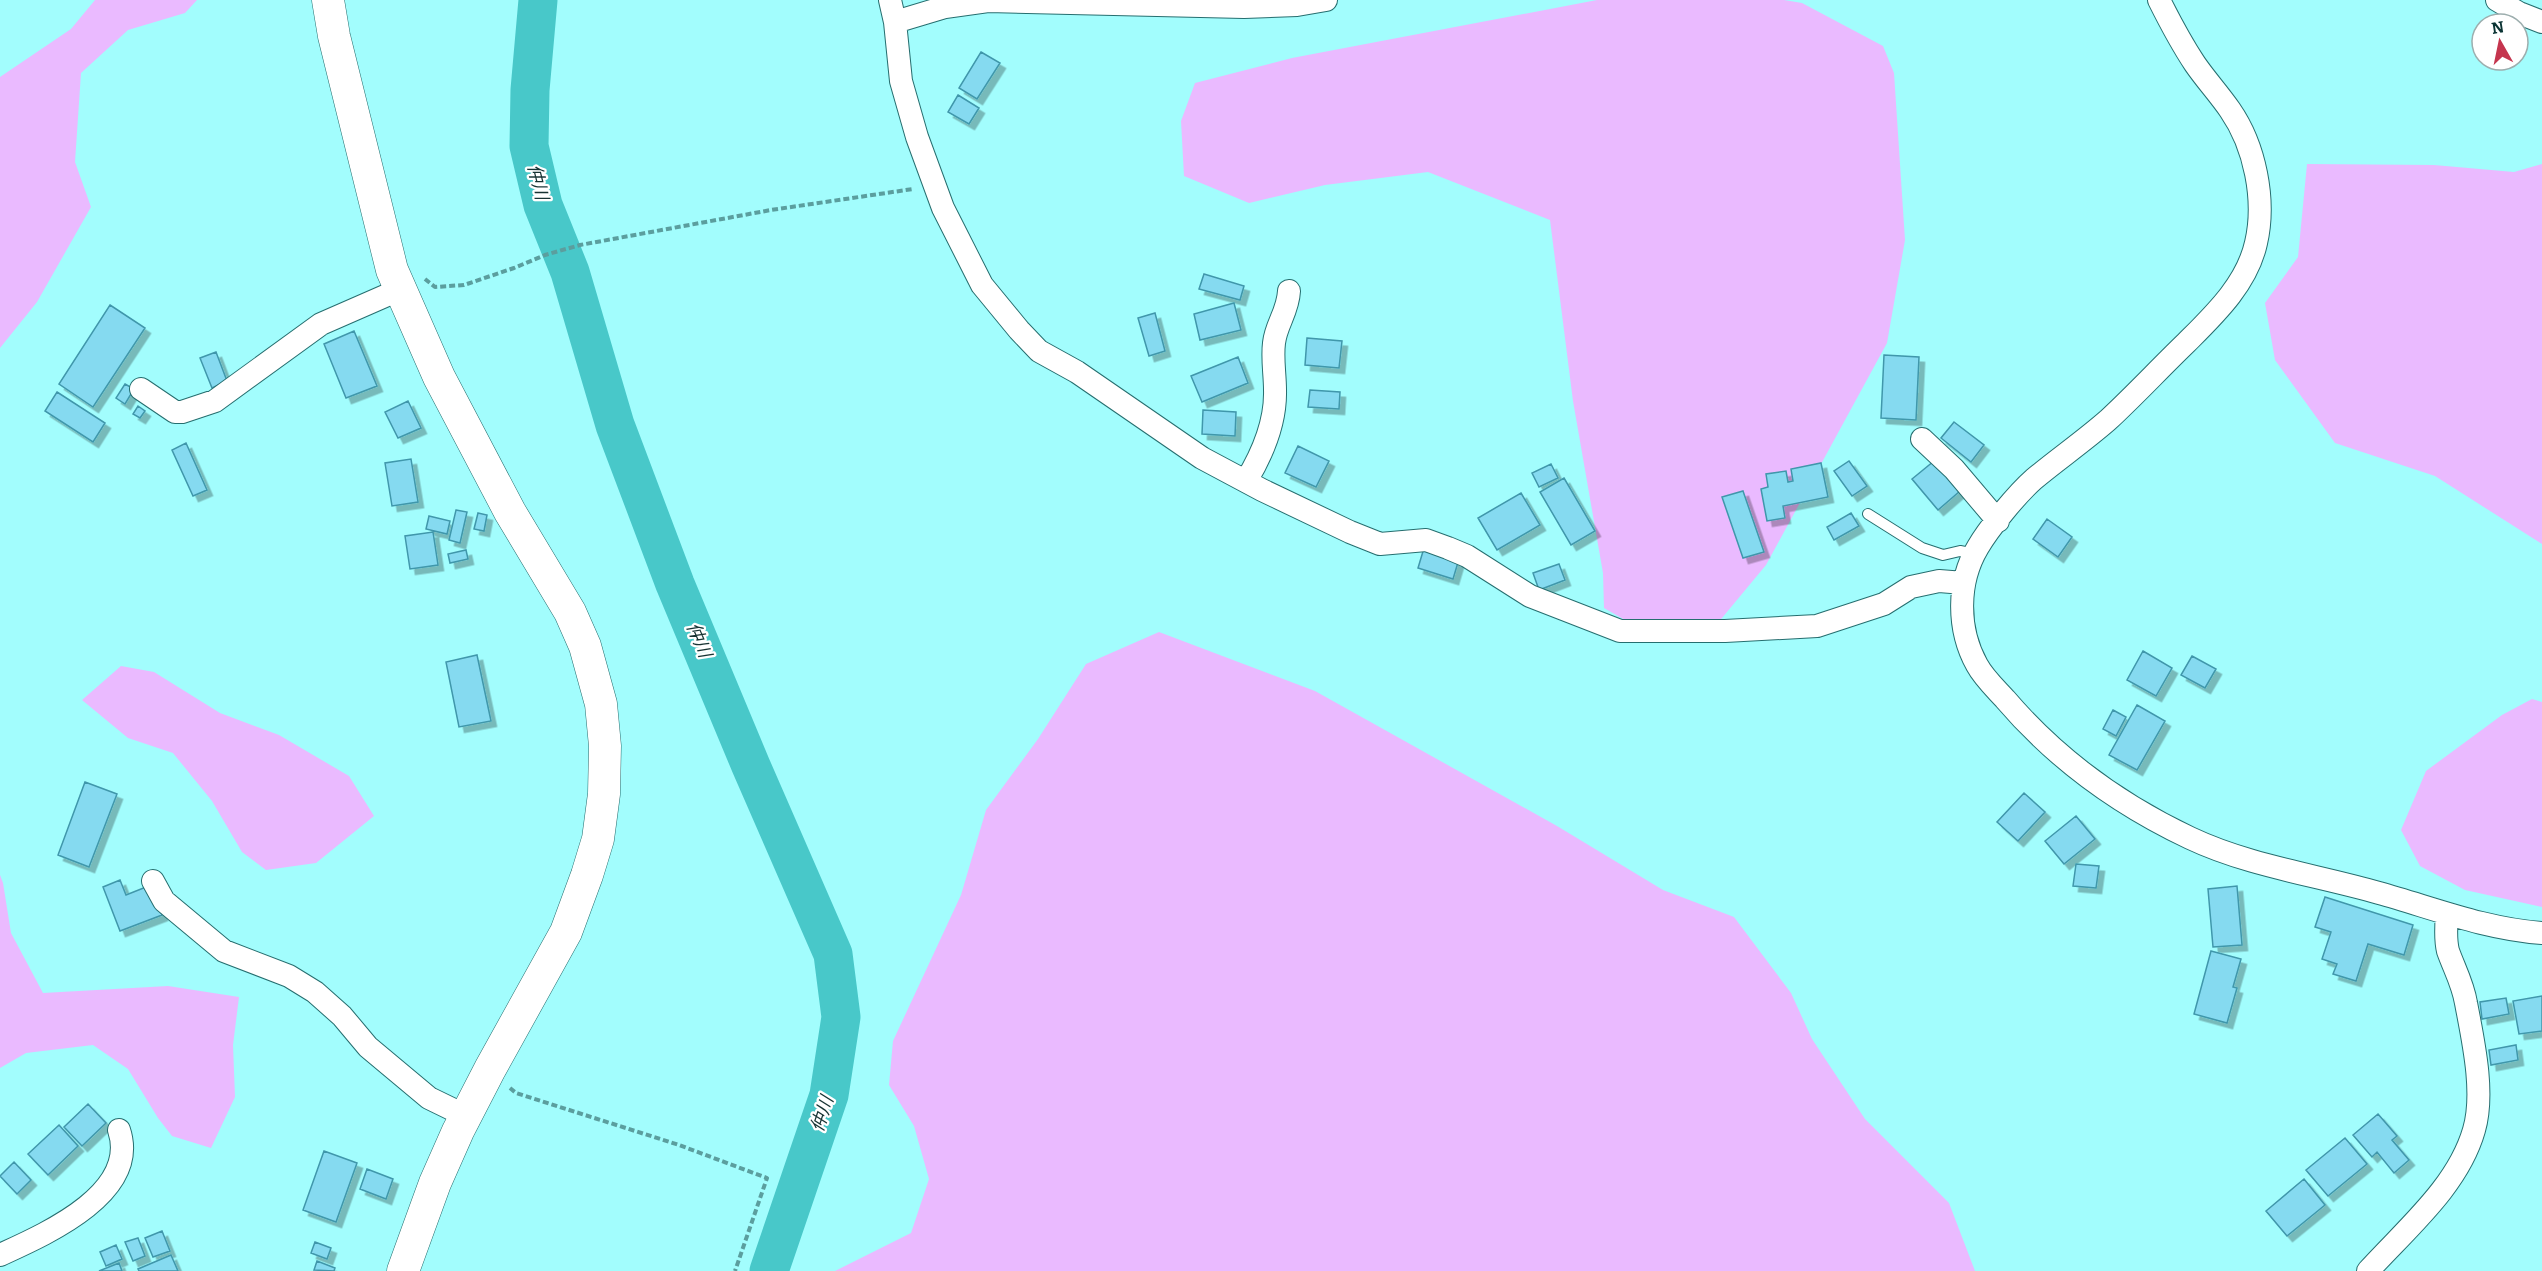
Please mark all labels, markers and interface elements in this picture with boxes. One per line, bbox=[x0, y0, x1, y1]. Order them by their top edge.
north arrow bbox=[2470, 12, 2530, 72]
text: N bbox=[2490, 17, 2505, 38]
water label: 仲川 bbox=[523, 162, 554, 204]
water label: 仲川 bbox=[682, 619, 717, 663]
water label: 仲川 bbox=[806, 1092, 839, 1135]

